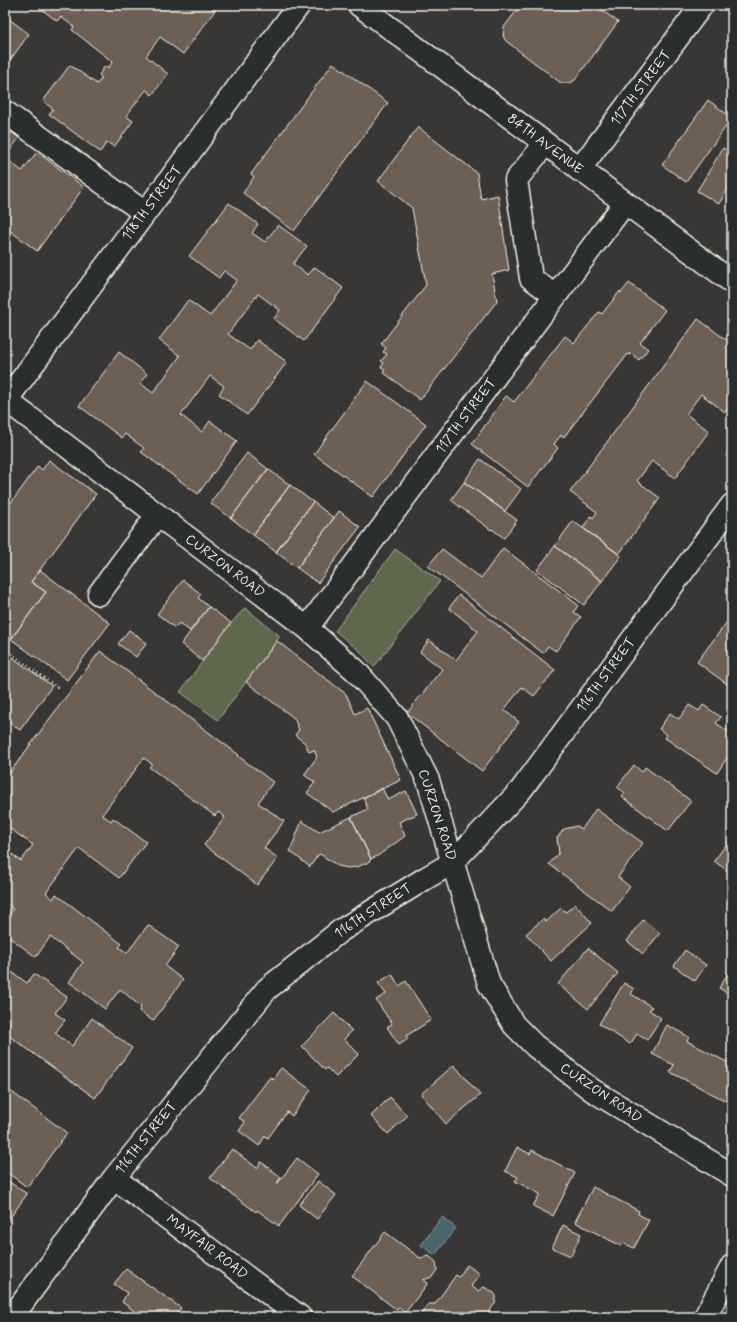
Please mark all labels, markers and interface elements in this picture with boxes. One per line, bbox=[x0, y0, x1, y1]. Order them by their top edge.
street label: 117TH STREET bbox=[607, 47, 675, 129]
street label: 84TH AVENUE bbox=[504, 110, 586, 178]
street label: 118TH STREET bbox=[118, 162, 186, 244]
street label: 117TH STREET bbox=[432, 375, 500, 457]
street label: CURZON ROAD bbox=[182, 530, 268, 602]
street label: 116TH STREET bbox=[573, 634, 639, 716]
street label: CURZON ROAD bbox=[414, 767, 460, 863]
street label: 116TH STREET bbox=[331, 879, 415, 943]
street label: CURZON ROAD bbox=[557, 1059, 645, 1127]
street label: 116TH STREET bbox=[111, 1098, 181, 1178]
street label: MAYFAIR ROAD bbox=[163, 1210, 251, 1284]

